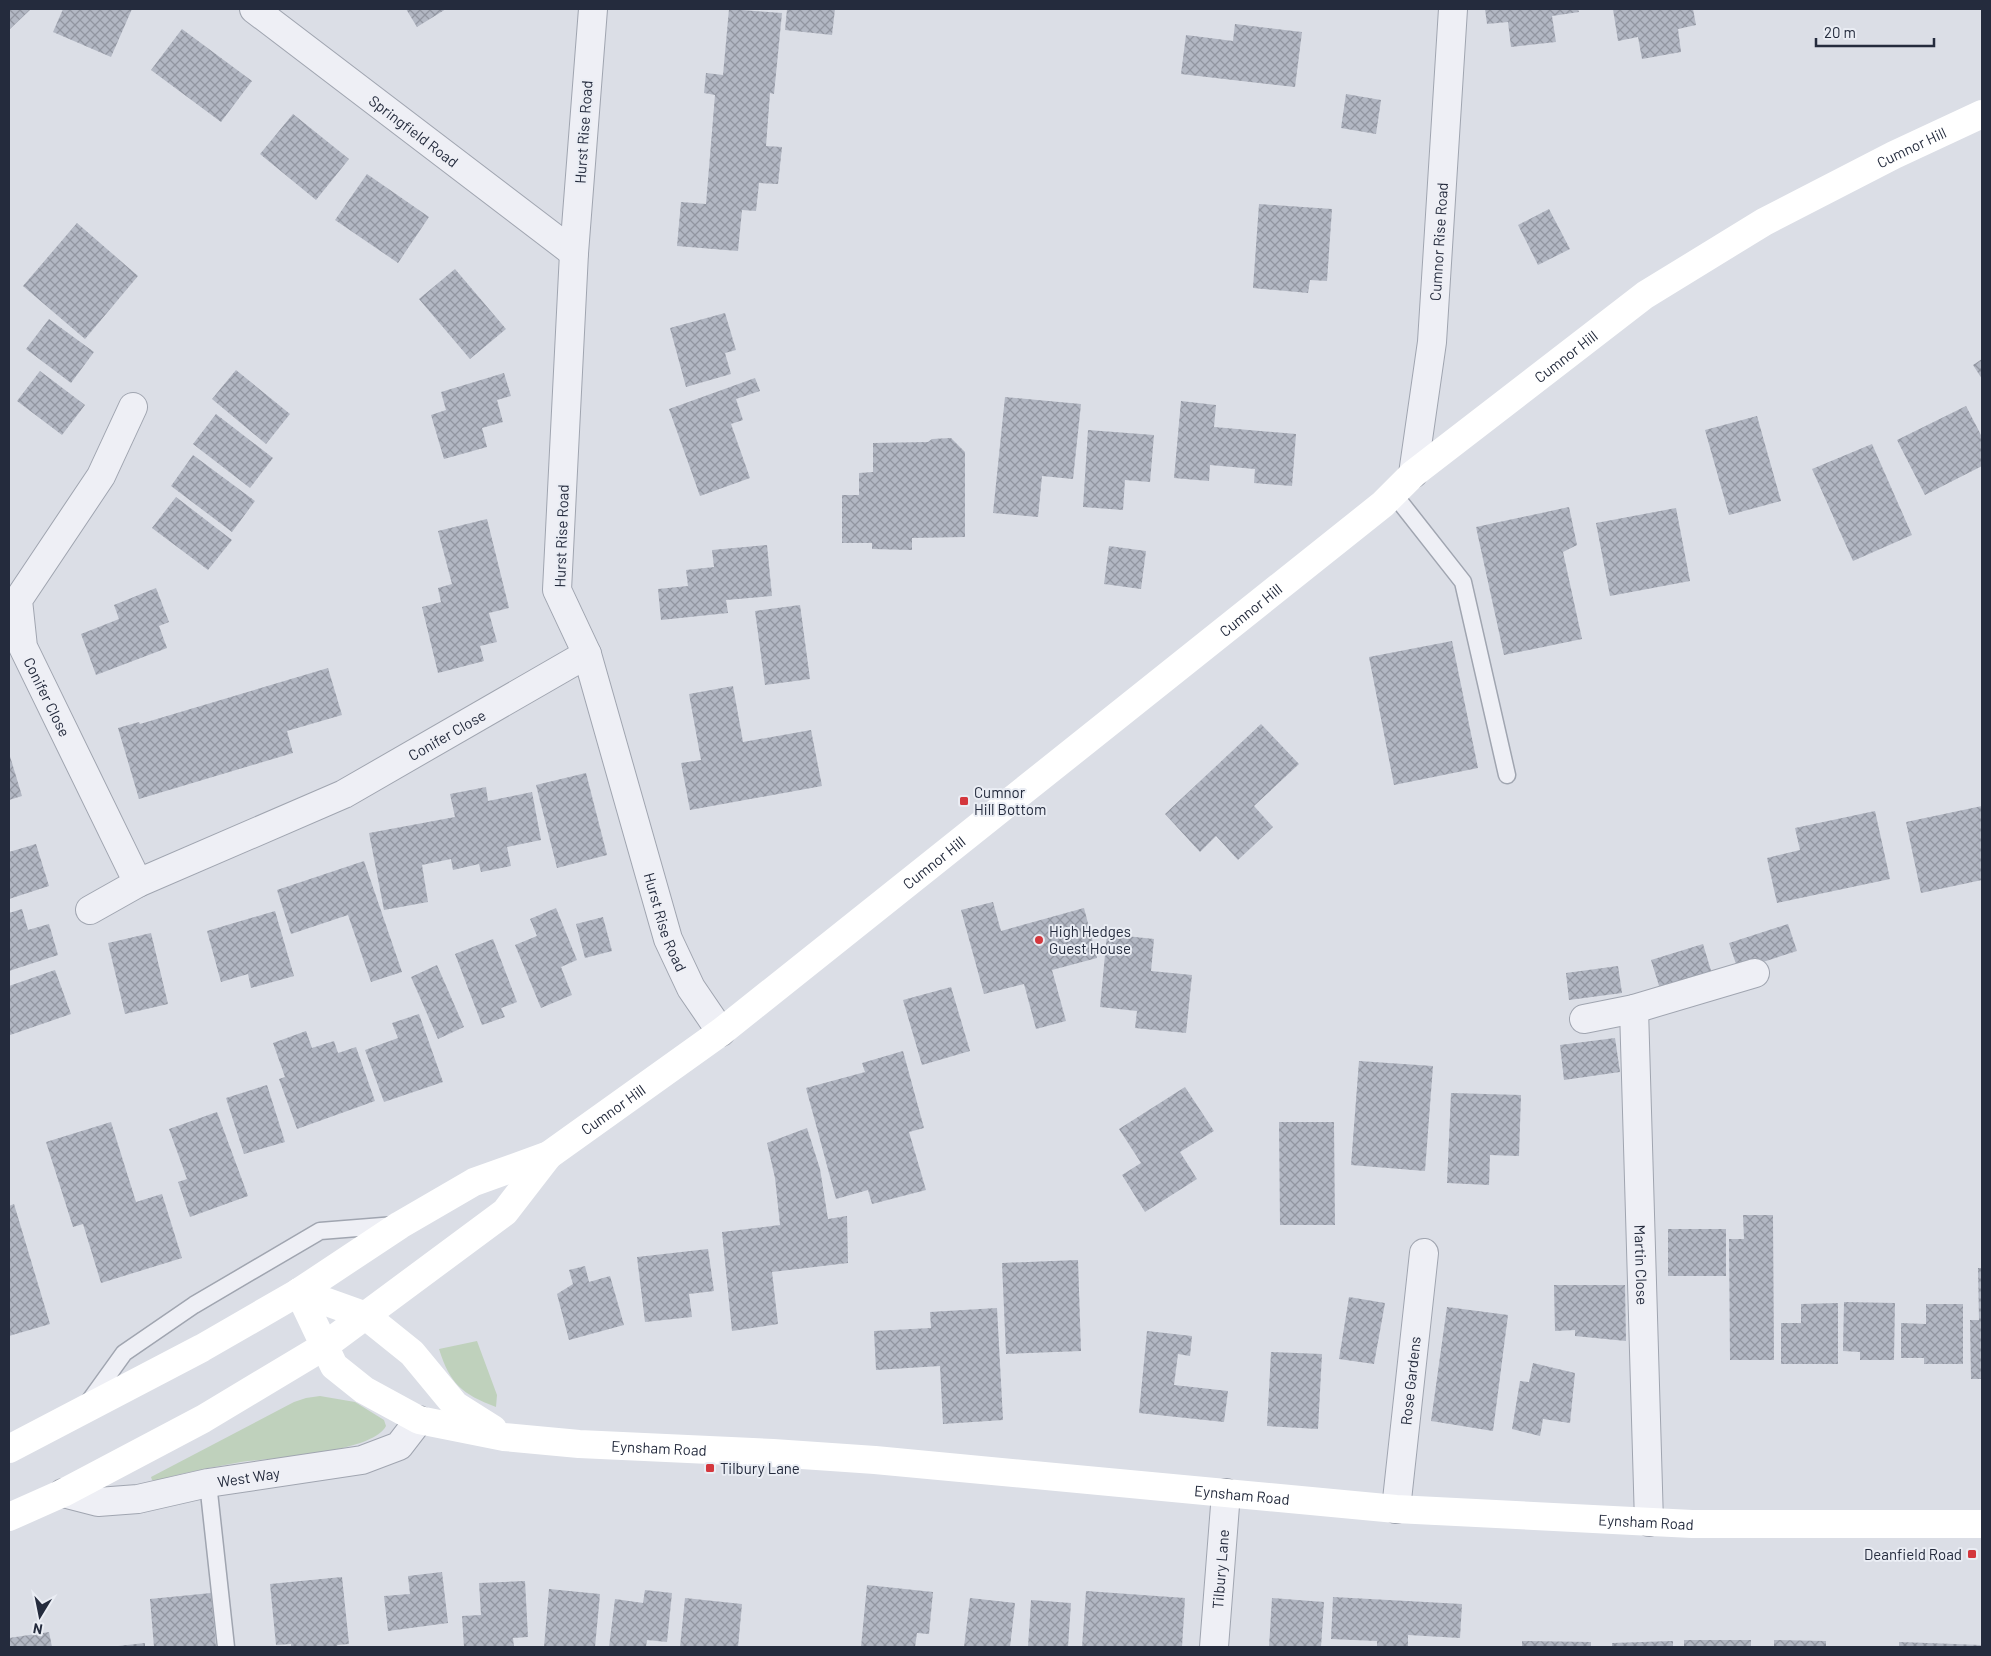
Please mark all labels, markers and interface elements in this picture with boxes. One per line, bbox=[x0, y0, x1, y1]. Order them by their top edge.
scale bar bbox=[1816, 15, 1934, 47]
text: 20 m bbox=[1824, 23, 1856, 41]
street label: Hurst Rise Road bbox=[570, 80, 596, 184]
street label: Springfield Road bbox=[366, 91, 462, 171]
street label: Cumnor Hill bbox=[1874, 123, 1949, 171]
street label: Cumnor Rise Road bbox=[1426, 182, 1451, 301]
street label: Cumnor Hill bbox=[1531, 326, 1601, 386]
street label: Hurst Rise Road bbox=[550, 484, 572, 588]
street label: Cumnor Hill bbox=[1216, 579, 1285, 640]
street label: Conifer Close bbox=[20, 654, 74, 740]
street label: Conifer Close bbox=[405, 705, 489, 764]
place label: Cumnor Hill Bottom bbox=[974, 783, 1046, 818]
marker: Cumnor Hill Bottom bbox=[958, 795, 970, 807]
street label: Cumnor Hill bbox=[899, 832, 969, 893]
street label: Hurst Rise Road bbox=[641, 870, 691, 974]
place label: High Hedges Guest House bbox=[1049, 922, 1131, 957]
marker: High Hedges Guest House bbox=[1033, 934, 1045, 946]
street label: Cumnor Hill bbox=[577, 1080, 649, 1138]
street label: Martin Close bbox=[1631, 1224, 1652, 1305]
street label: Rose Gardens bbox=[1396, 1335, 1424, 1426]
street label: Eynsham Road bbox=[611, 1437, 707, 1459]
place label: Tilbury Lane bbox=[720, 1459, 800, 1477]
marker: Tilbury Lane bbox=[704, 1462, 716, 1474]
street label: West Way bbox=[216, 1463, 281, 1491]
street label: Eynsham Road bbox=[1194, 1481, 1290, 1508]
street label: Eynsham Road bbox=[1598, 1510, 1694, 1533]
street label: Tilbury Lane bbox=[1208, 1529, 1232, 1610]
place label: Deanfield Road bbox=[1864, 1545, 1962, 1563]
marker: Deanfield Road bbox=[1966, 1548, 1978, 1560]
north arrow bbox=[15, 1591, 65, 1641]
text: N bbox=[32, 1620, 44, 1638]

